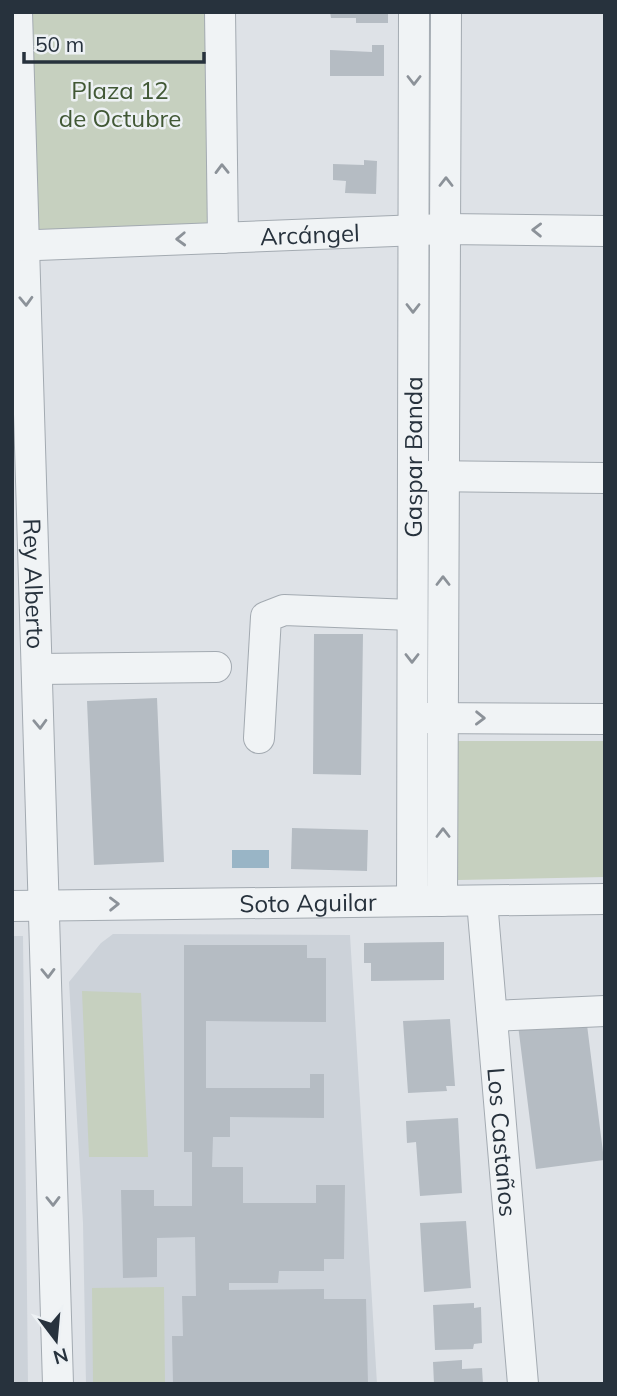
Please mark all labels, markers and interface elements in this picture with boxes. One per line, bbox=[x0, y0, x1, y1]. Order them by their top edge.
scale bar bbox=[24, 21, 205, 65]
text: 50 m bbox=[35, 31, 84, 57]
park label: Plaza 12 de Octubre bbox=[59, 75, 181, 133]
one-way arrow bbox=[406, 76, 422, 86]
one-way arrow bbox=[214, 164, 230, 174]
one-way arrow bbox=[438, 176, 454, 186]
street label: Arcángel bbox=[259, 217, 360, 251]
one-way arrow bbox=[531, 222, 542, 237]
one-way arrow bbox=[175, 232, 186, 247]
one-way arrow bbox=[19, 296, 34, 307]
one-way arrow bbox=[405, 303, 421, 314]
street label: Gaspar Banda bbox=[398, 376, 428, 538]
street label: Rey Alberto bbox=[17, 518, 51, 649]
one-way arrow bbox=[435, 575, 451, 585]
one-way arrow bbox=[404, 653, 420, 664]
one-way arrow bbox=[475, 710, 486, 726]
one-way arrow bbox=[32, 719, 48, 730]
one-way arrow bbox=[435, 827, 450, 838]
street label: Soto Aguilar bbox=[239, 887, 377, 918]
one-way arrow bbox=[109, 896, 120, 912]
one-way arrow bbox=[40, 968, 55, 979]
street label: Los Castaños bbox=[481, 1066, 524, 1218]
one-way arrow bbox=[46, 1195, 61, 1206]
north arrow bbox=[21, 1305, 91, 1375]
text: N bbox=[50, 1343, 71, 1370]

